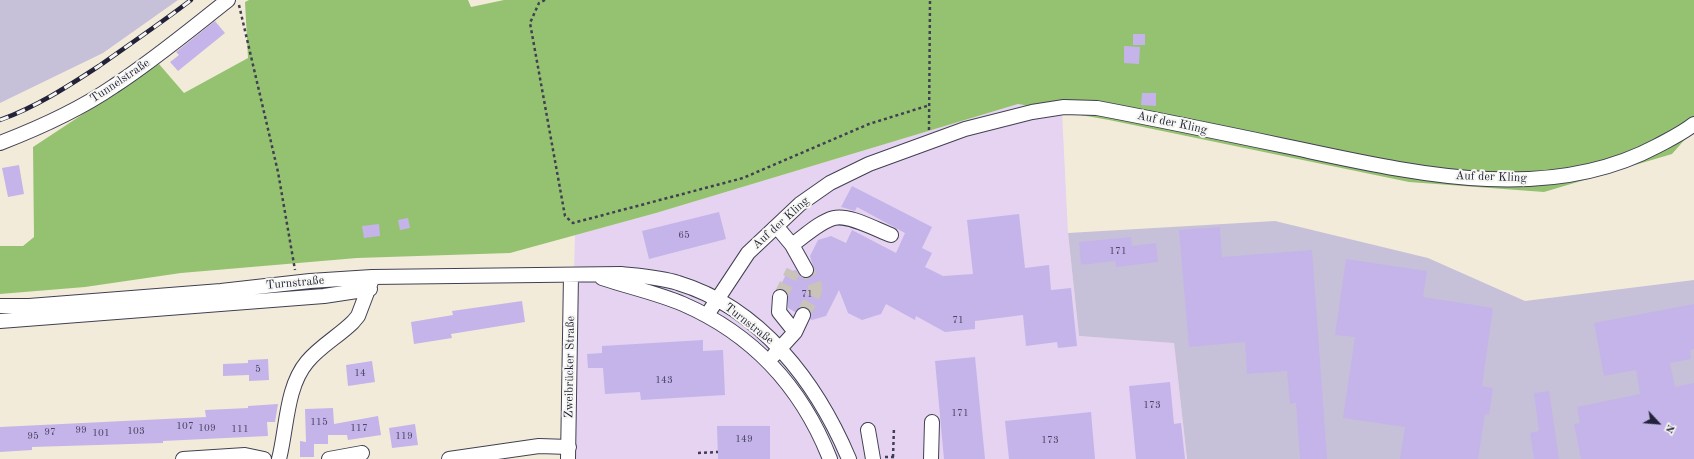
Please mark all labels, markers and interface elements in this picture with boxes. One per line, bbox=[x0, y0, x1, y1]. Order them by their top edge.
street label: Tunnelstraße bbox=[87, 56, 153, 106]
street label: Auf der Kling bbox=[1136, 109, 1208, 137]
street label: Auf der Kling bbox=[1455, 169, 1527, 185]
street label: Auf der Kling bbox=[750, 194, 812, 252]
house number: 65 bbox=[678, 229, 690, 241]
house number: 171 bbox=[1109, 245, 1127, 257]
street label: Turnstraße bbox=[265, 273, 325, 293]
house number: 71 bbox=[801, 288, 813, 300]
street label: Turnstraße bbox=[722, 300, 776, 348]
house number: 71 bbox=[952, 314, 964, 326]
street label: Zweibrücker Straße bbox=[562, 316, 578, 418]
house number: 5 bbox=[255, 363, 261, 375]
house number: 14 bbox=[354, 367, 366, 379]
house number: 143 bbox=[655, 374, 673, 386]
house number: 173 bbox=[1143, 399, 1161, 411]
north arrow bbox=[1638, 403, 1678, 443]
house number: 171 bbox=[951, 407, 969, 419]
house number: 115 bbox=[310, 416, 328, 428]
house number: 107 bbox=[176, 420, 194, 432]
house number: 109 bbox=[198, 422, 216, 434]
house number: 117 bbox=[350, 422, 368, 434]
text: N bbox=[1662, 422, 1676, 435]
house number: 111 bbox=[231, 423, 249, 435]
house number: 99 bbox=[75, 424, 87, 436]
house number: 103 bbox=[127, 425, 145, 437]
house number: 97 bbox=[44, 426, 56, 438]
house number: 101 bbox=[92, 427, 110, 439]
house number: 95 bbox=[27, 430, 39, 442]
house number: 119 bbox=[395, 430, 413, 442]
house number: 149 bbox=[735, 433, 753, 445]
house number: 173 bbox=[1041, 434, 1059, 446]

